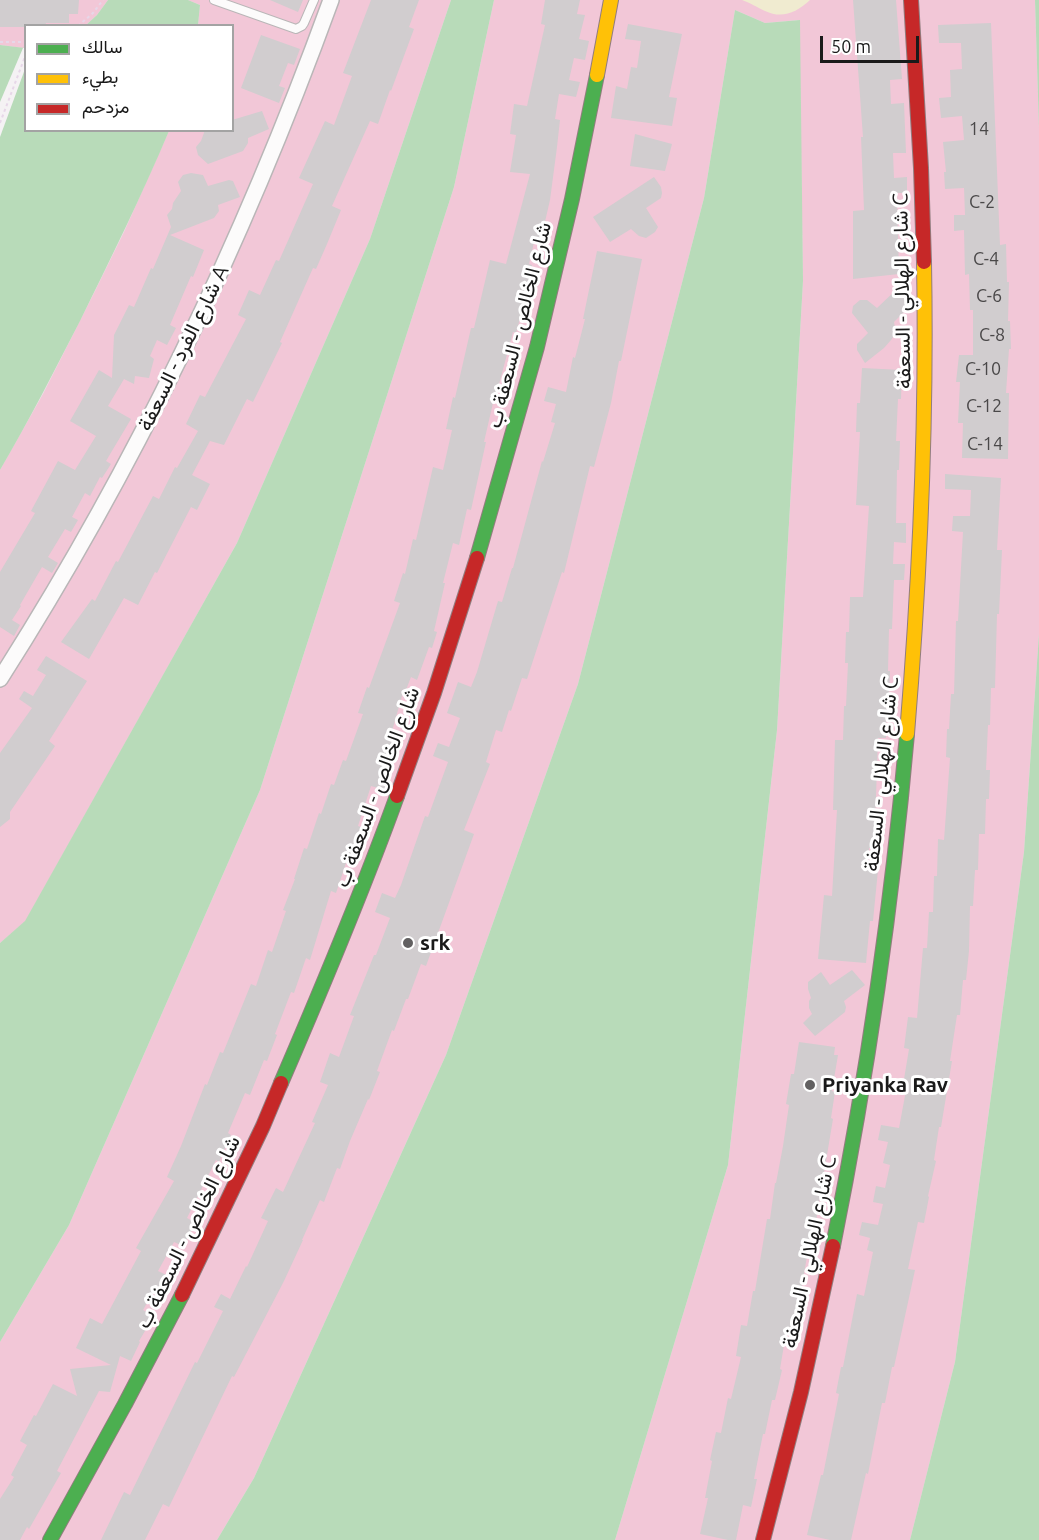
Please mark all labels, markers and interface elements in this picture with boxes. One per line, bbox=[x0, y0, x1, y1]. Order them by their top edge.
legend bbox=[24, 24, 234, 132]
scale bar bbox=[823, 24, 922, 62]
text: سالك bbox=[82, 36, 122, 56]
text: 50 m bbox=[831, 36, 871, 56]
text: بطيء bbox=[82, 66, 118, 86]
text: مزدحم bbox=[82, 96, 129, 116]
house number: 14 bbox=[969, 118, 989, 140]
house number: C-2 bbox=[969, 191, 995, 213]
street label: شارع الهلالي - السعفة C bbox=[888, 193, 916, 389]
street label: شارع الخالص - السعفة ب bbox=[481, 219, 557, 431]
house number: C-4 bbox=[973, 248, 999, 270]
street label: شارع الفرد - السعفة A bbox=[132, 261, 234, 435]
house number: C-6 bbox=[976, 285, 1002, 307]
house number: C-8 bbox=[979, 324, 1005, 346]
house number: C-10 bbox=[965, 358, 1001, 380]
house number: C-12 bbox=[966, 395, 1002, 417]
house number: C-14 bbox=[967, 433, 1003, 455]
street label: شارع الهلالي - السعفة C bbox=[858, 675, 904, 873]
street label: شارع الخالص - السعفة ب bbox=[329, 683, 425, 891]
place label: srk bbox=[420, 930, 450, 956]
marker: srk bbox=[401, 936, 415, 950]
place label: Priyanka Rav bbox=[822, 1072, 948, 1098]
marker: Priyanka Rav bbox=[803, 1078, 817, 1092]
street label: شارع الخالص - السعفة ب bbox=[130, 1131, 246, 1333]
street label: شارع الهلالي - السعفة C bbox=[776, 1153, 842, 1351]

